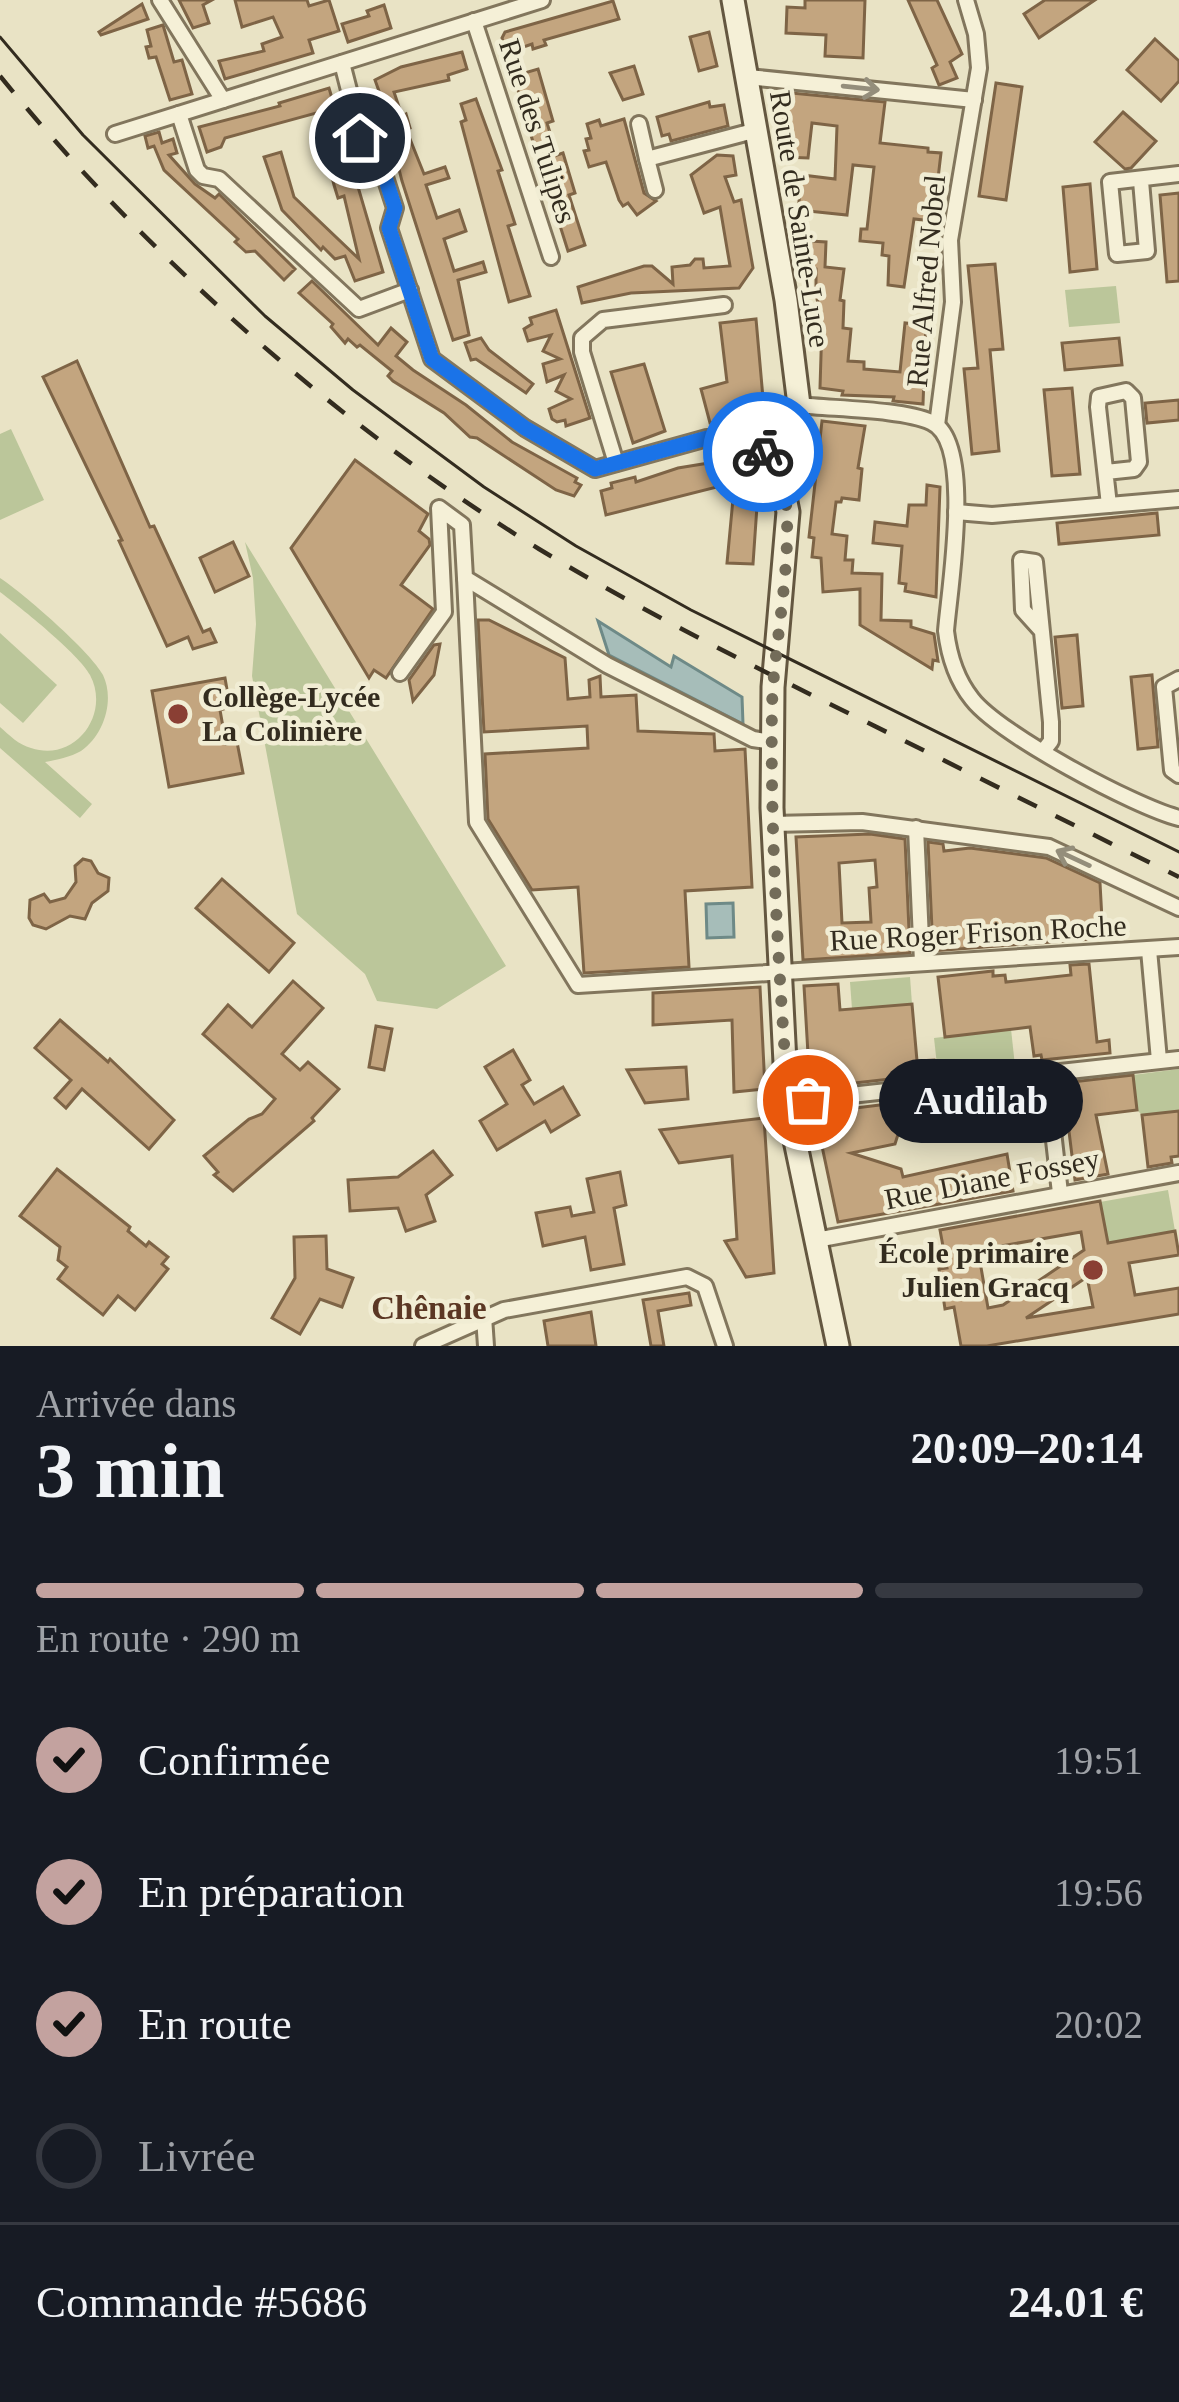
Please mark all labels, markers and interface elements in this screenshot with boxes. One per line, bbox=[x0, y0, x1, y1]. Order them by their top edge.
street label: Rue des Tulipes bbox=[493, 35, 584, 227]
one-way arrow bbox=[841, 77, 880, 100]
pin bbox=[309, 87, 411, 189]
street label: Route de Sainte-Luce bbox=[764, 88, 837, 350]
icon: home bbox=[327, 105, 393, 171]
street label: Rue Alfred Nobel bbox=[900, 173, 951, 389]
courier bbox=[703, 392, 823, 512]
icon: bike bbox=[730, 419, 796, 485]
place label: Collège-Lycée La Colinière bbox=[202, 680, 380, 747]
marker: Collège-Lycée La Colinière bbox=[165, 701, 191, 727]
one-way arrow bbox=[1056, 846, 1092, 868]
street label: Rue Roger Frison Roche bbox=[829, 908, 1127, 957]
pin bbox=[757, 1049, 859, 1151]
callout: Audilab bbox=[880, 1058, 1084, 1142]
icon: bag bbox=[775, 1067, 841, 1133]
text: Audilab bbox=[914, 1079, 1048, 1122]
street label: Rue Diane Fossey bbox=[882, 1141, 1102, 1216]
place label: École primaire Julien Gracq bbox=[879, 1236, 1069, 1303]
marker: École primaire Julien Gracq bbox=[1080, 1257, 1106, 1283]
district label: Chênaie bbox=[371, 1290, 487, 1326]
text: Arrivée dans bbox=[36, 1382, 236, 1425]
text: 20:09–20:14 bbox=[911, 1423, 1143, 1473]
text: 3 min bbox=[36, 1427, 225, 1514]
text: En route · 290 m bbox=[36, 1617, 300, 1660]
icon: check bbox=[36, 1727, 102, 1793]
text: Confirmée bbox=[138, 1735, 330, 1785]
text: 19:51 bbox=[1054, 1739, 1143, 1782]
icon: check bbox=[36, 1859, 102, 1925]
text: En préparation bbox=[138, 1867, 404, 1917]
text: 19:56 bbox=[1054, 1871, 1143, 1914]
icon: check bbox=[36, 1991, 102, 2057]
text: En route bbox=[138, 1999, 292, 2049]
text: 20:02 bbox=[1054, 2003, 1143, 2046]
text: Livrée bbox=[138, 2131, 255, 2181]
text: Commande #5686 bbox=[36, 2277, 367, 2327]
text: 24.01 € bbox=[1008, 2277, 1143, 2327]

